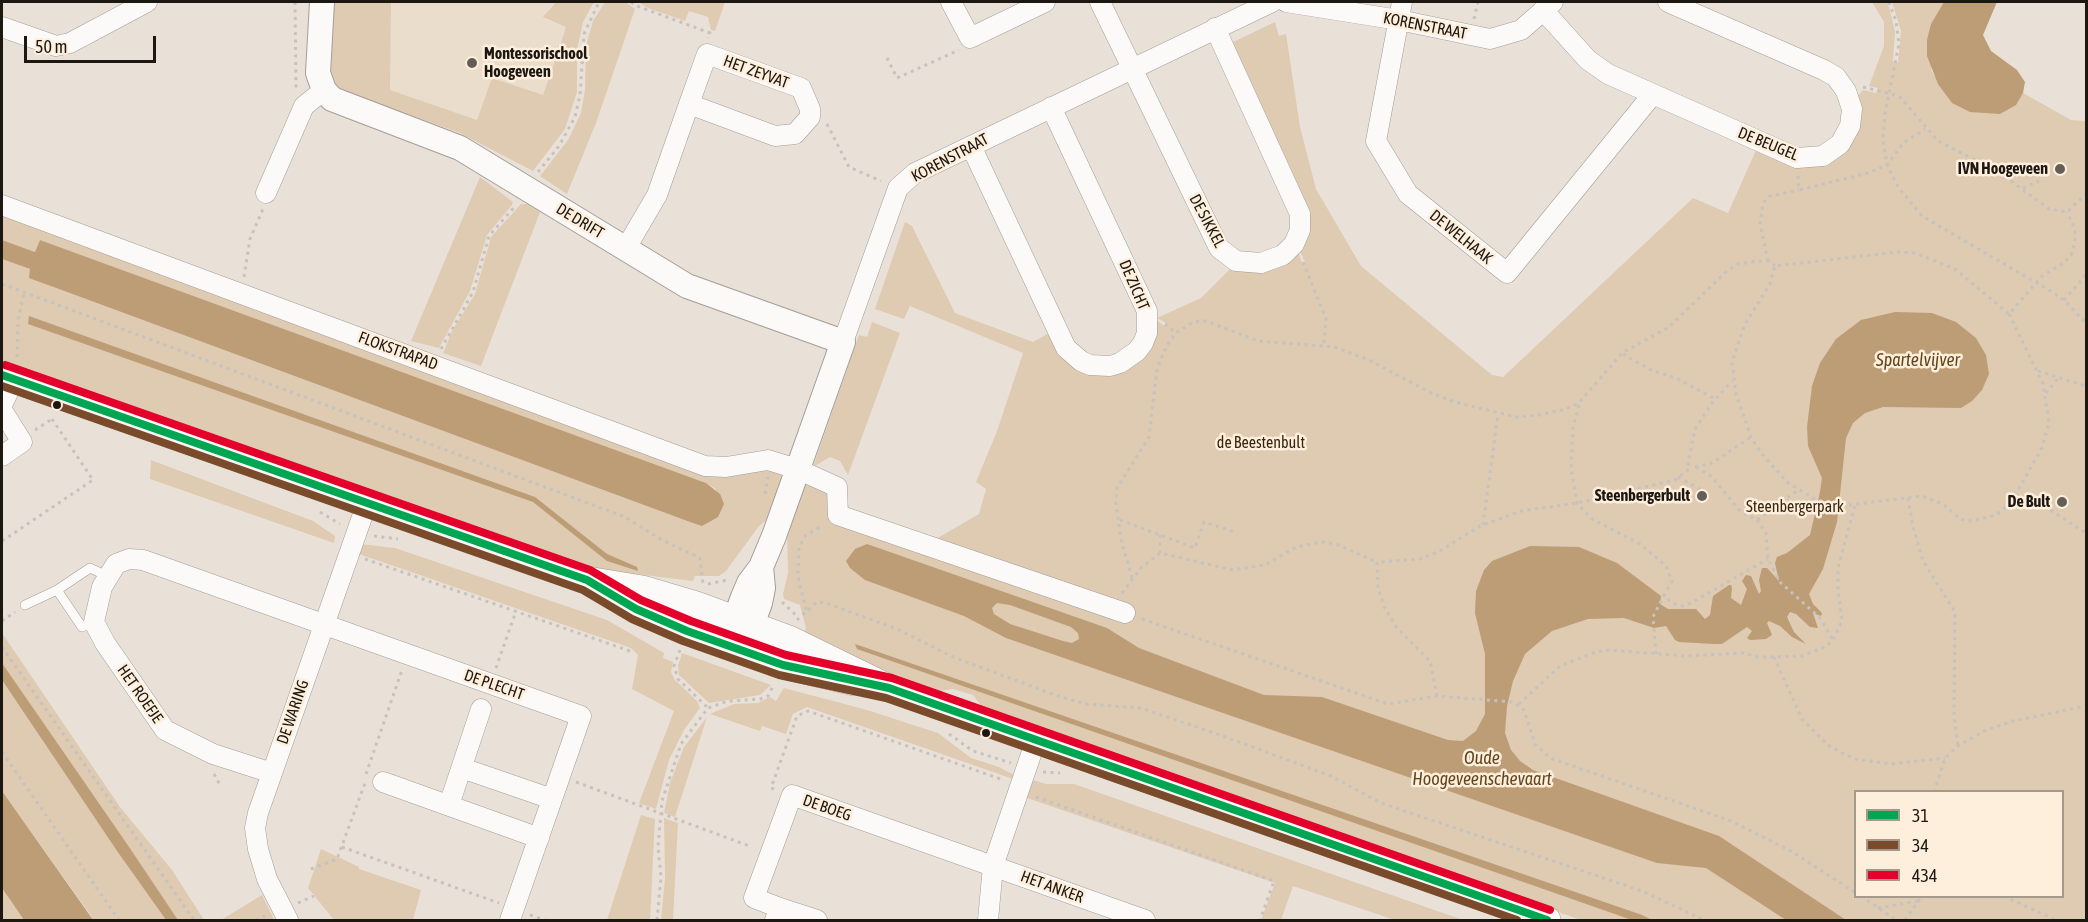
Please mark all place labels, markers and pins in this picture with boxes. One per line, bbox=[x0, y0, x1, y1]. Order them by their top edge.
place label: Montessorischool Hoogeveen bbox=[484, 44, 588, 82]
marker: Montessorischool Hoogeveen bbox=[465, 56, 479, 70]
place label: IVN Hoogeveen bbox=[1958, 159, 2048, 179]
marker: IVN Hoogeveen bbox=[2053, 162, 2067, 176]
unlabelled marker bbox=[51, 399, 63, 411]
place label: Steenbergerbult bbox=[1595, 486, 1690, 506]
marker: Steenbergerbult bbox=[1695, 489, 1709, 503]
place label: De Bult bbox=[2007, 492, 2050, 512]
marker: De Bult bbox=[2055, 495, 2069, 509]
unlabelled marker bbox=[980, 727, 992, 739]

